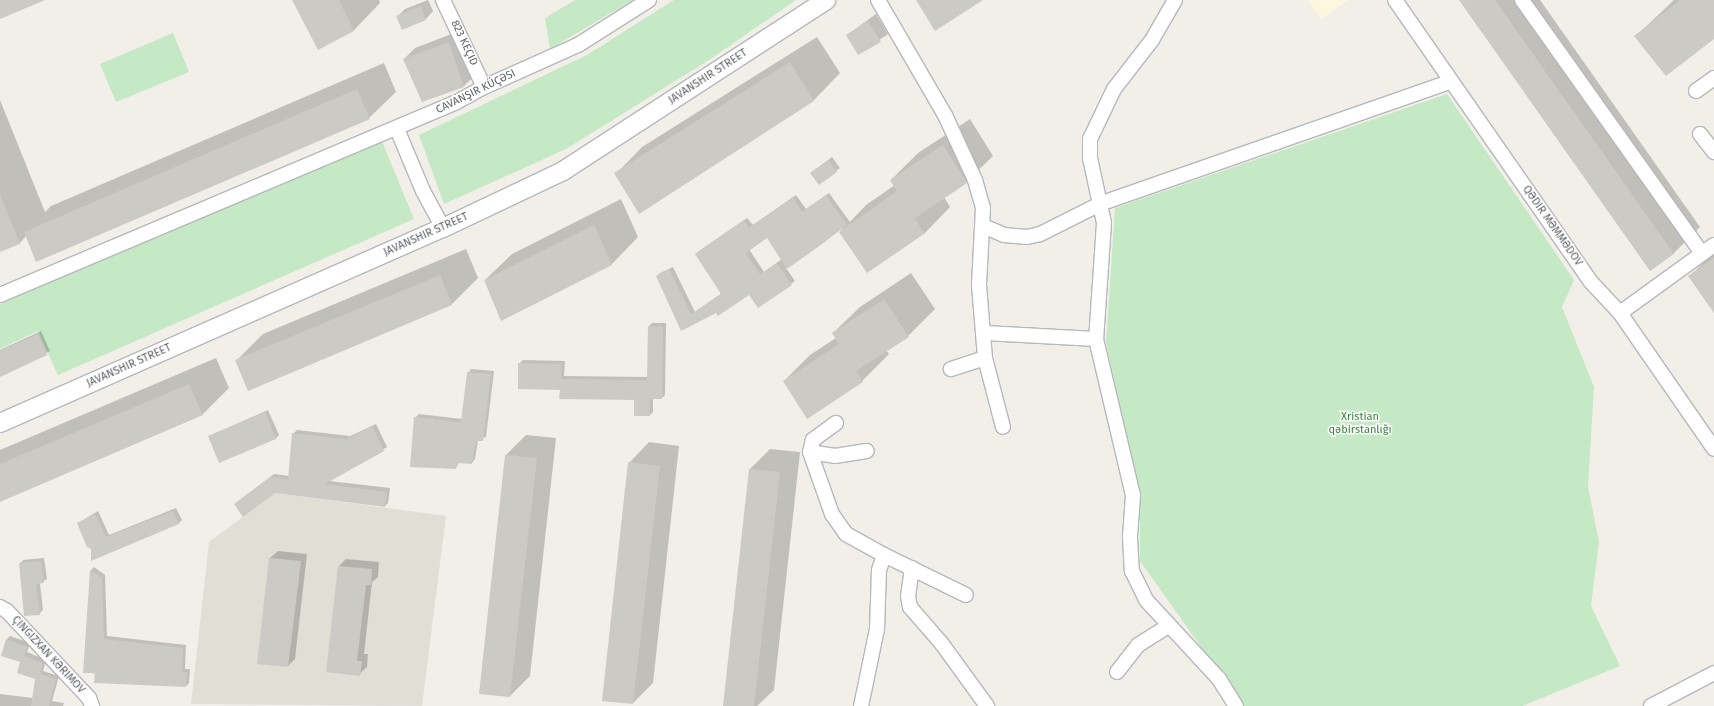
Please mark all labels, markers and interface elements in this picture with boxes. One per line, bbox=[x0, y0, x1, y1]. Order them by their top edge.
street label: 823 KEÇID bbox=[448, 18, 480, 68]
street label: JAVANSHIR STREET bbox=[666, 47, 750, 107]
street label: CAVANŞIR KÜÇƏSI bbox=[434, 67, 518, 117]
street label: QƏDIR MƏMMƏDOV bbox=[1519, 183, 1585, 269]
street label: JAVANSHIR STREET bbox=[382, 210, 470, 260]
street label: JAVANSHIR STREET bbox=[85, 341, 173, 391]
park label: Xristian qəbirstanlığı bbox=[1329, 411, 1391, 437]
street label: ÇINGIZXAN KƏRIMOV bbox=[9, 614, 87, 696]

